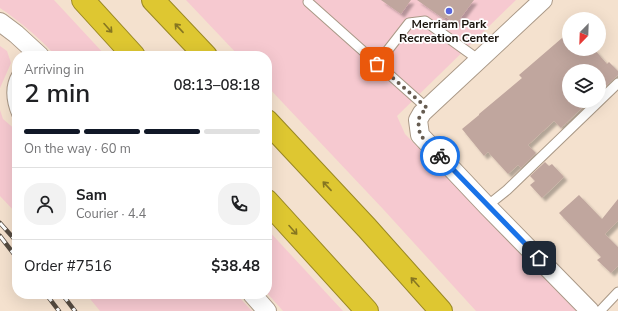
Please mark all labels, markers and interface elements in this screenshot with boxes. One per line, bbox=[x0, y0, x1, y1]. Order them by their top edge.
marker: Merriam Park Recreation Center bbox=[444, 6, 454, 16]
north arrow bbox=[562, 12, 606, 56]
map controls bbox=[562, 12, 606, 108]
place label: Merriam Park Recreation Center bbox=[399, 16, 499, 46]
one-way arrow bbox=[104, 23, 113, 33]
one-way arrow bbox=[175, 23, 184, 33]
pin bbox=[360, 47, 394, 81]
icon: bag bbox=[366, 53, 388, 75]
text: Arriving in bbox=[24, 61, 84, 79]
button: layers bbox=[562, 64, 606, 108]
text: 08:13–08:18 bbox=[173, 75, 260, 95]
text: 2 min bbox=[24, 76, 90, 111]
courier bbox=[420, 136, 460, 176]
text: On the way · 60 m bbox=[24, 140, 131, 158]
icon: bike bbox=[429, 145, 451, 167]
one-way arrow bbox=[323, 181, 332, 191]
button: person bbox=[24, 183, 66, 225]
button: phone bbox=[218, 183, 260, 225]
text: Sam bbox=[76, 185, 107, 205]
text: Courier · 4.4 bbox=[76, 205, 146, 223]
one-way arrow bbox=[289, 225, 298, 235]
pin bbox=[522, 241, 556, 275]
icon: home bbox=[528, 247, 550, 269]
text: Order #7516 bbox=[24, 256, 112, 276]
text: $38.48 bbox=[211, 256, 260, 276]
one-way arrow bbox=[410, 277, 420, 287]

